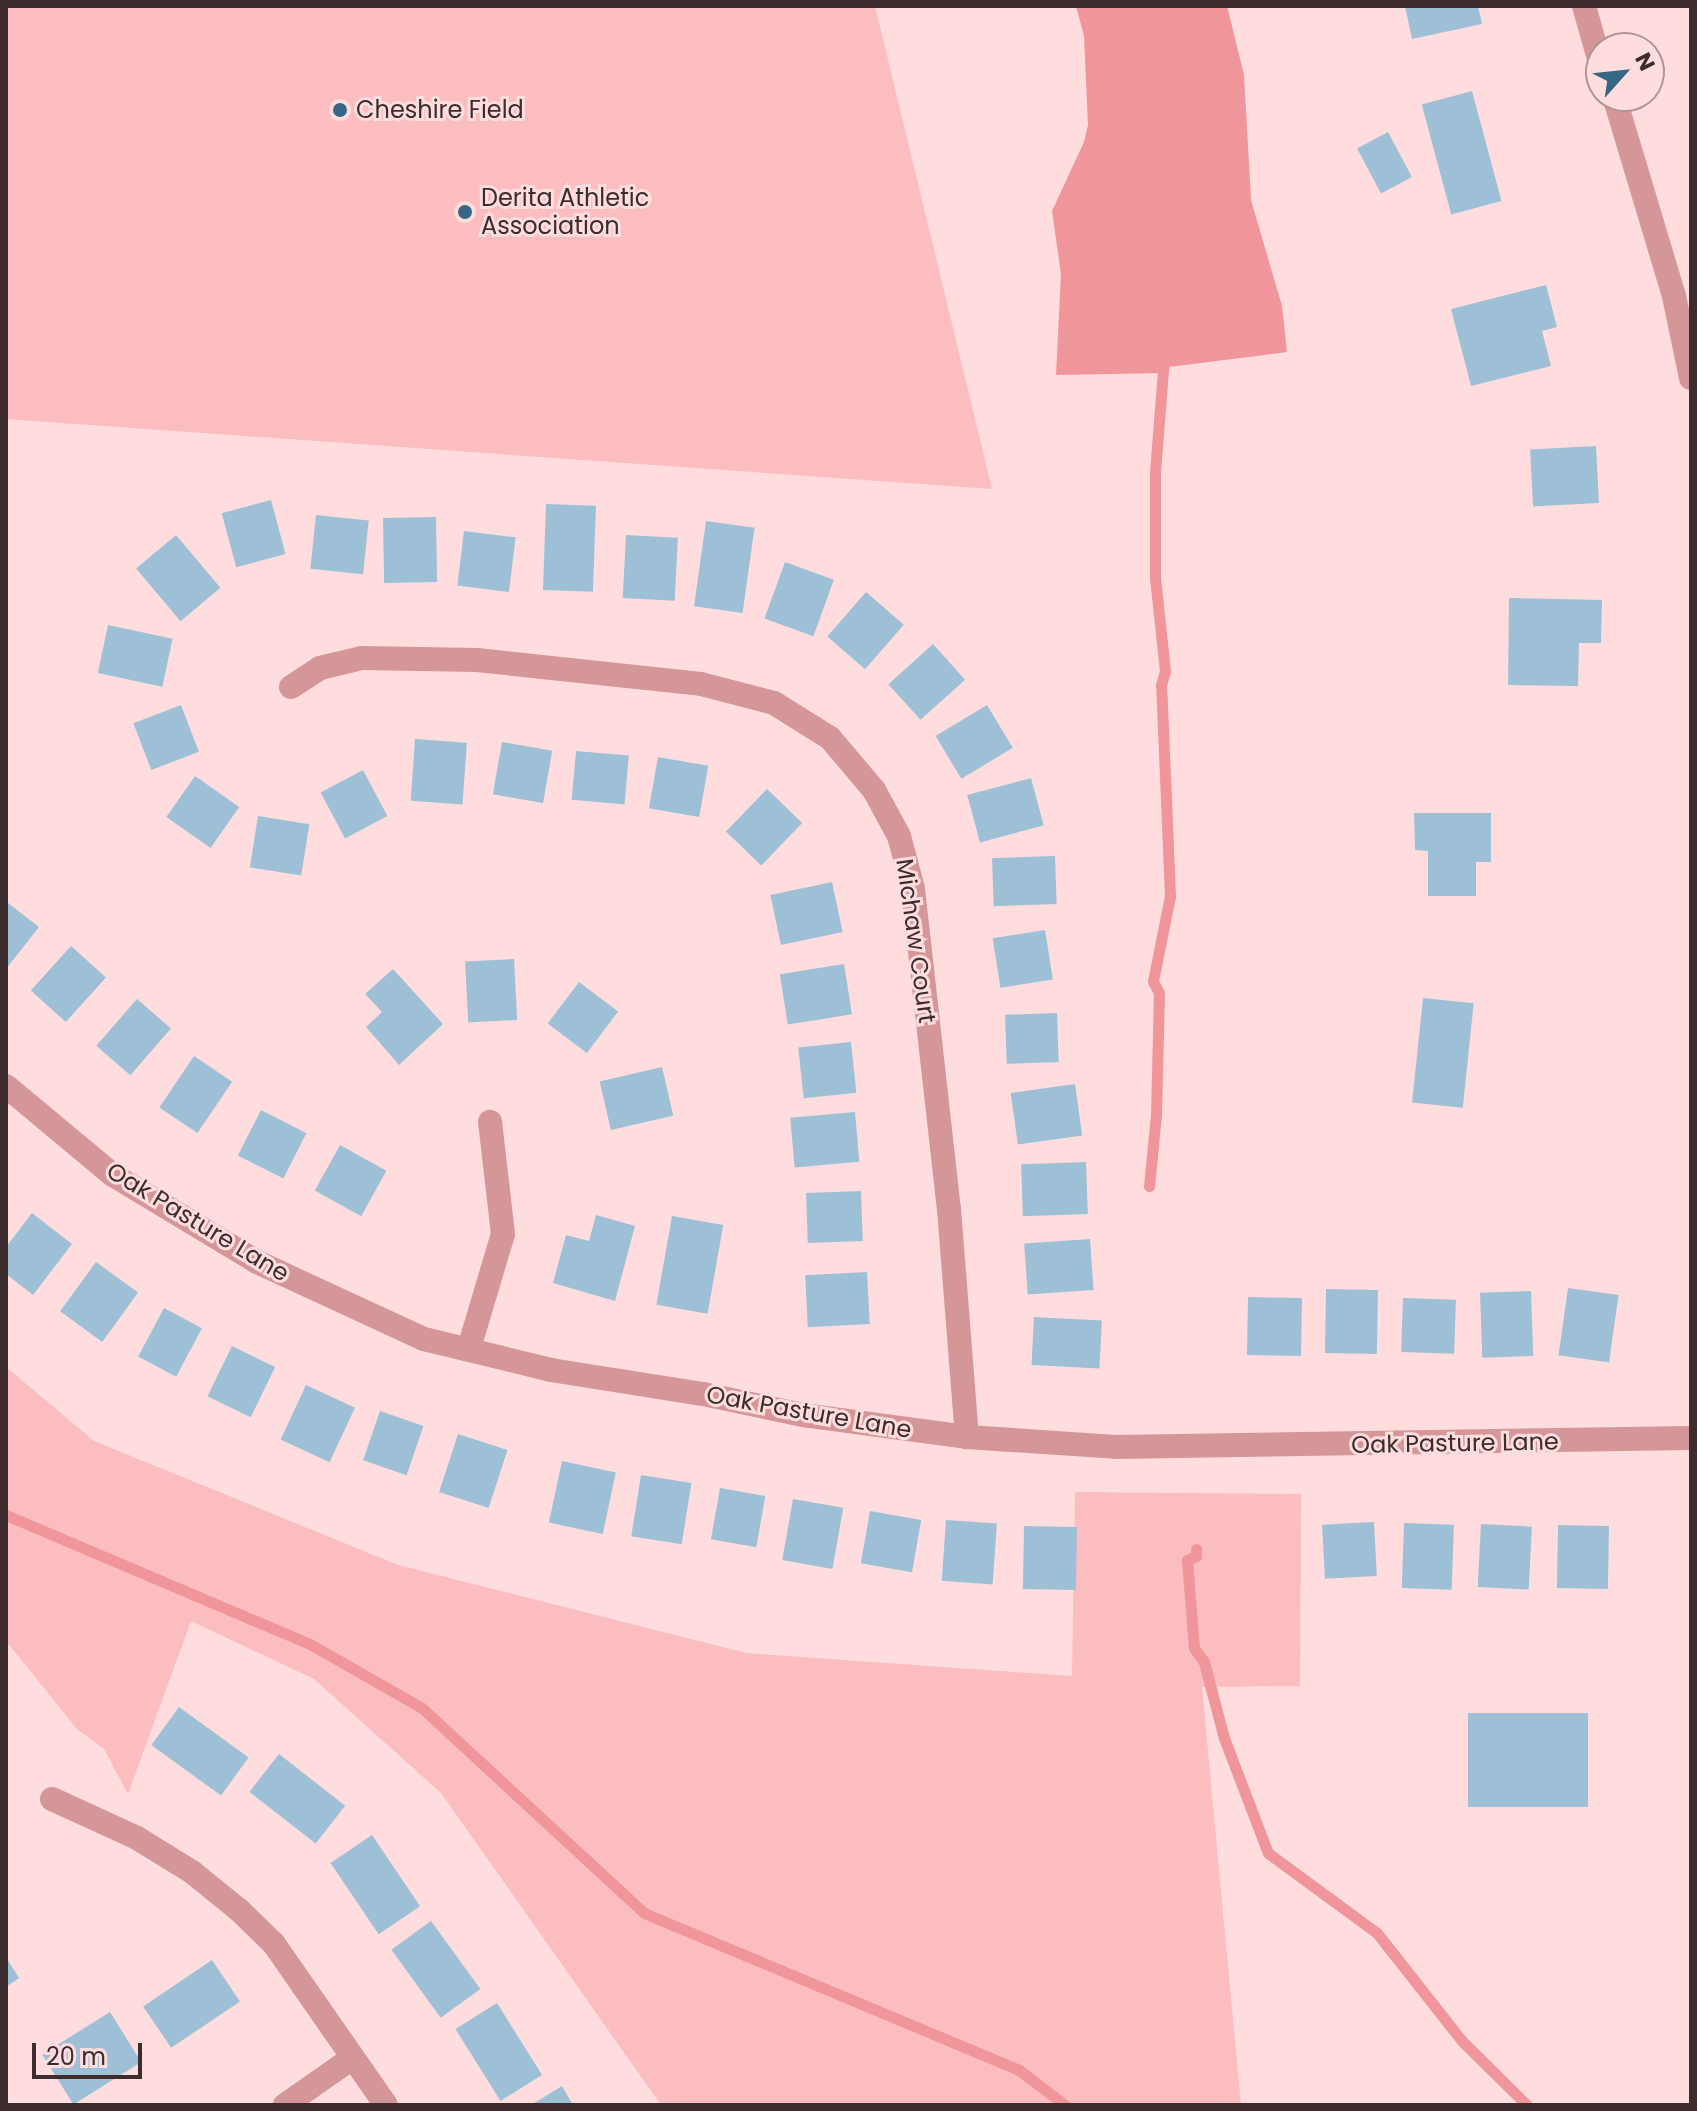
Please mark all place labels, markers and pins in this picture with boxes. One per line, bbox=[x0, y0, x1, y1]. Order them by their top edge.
place label: Cheshire Field bbox=[356, 96, 524, 124]
marker: Cheshire Field bbox=[331, 101, 349, 119]
place label: Derita Athletic Association bbox=[481, 184, 649, 240]
marker: Derita Athletic Association bbox=[456, 203, 474, 221]

